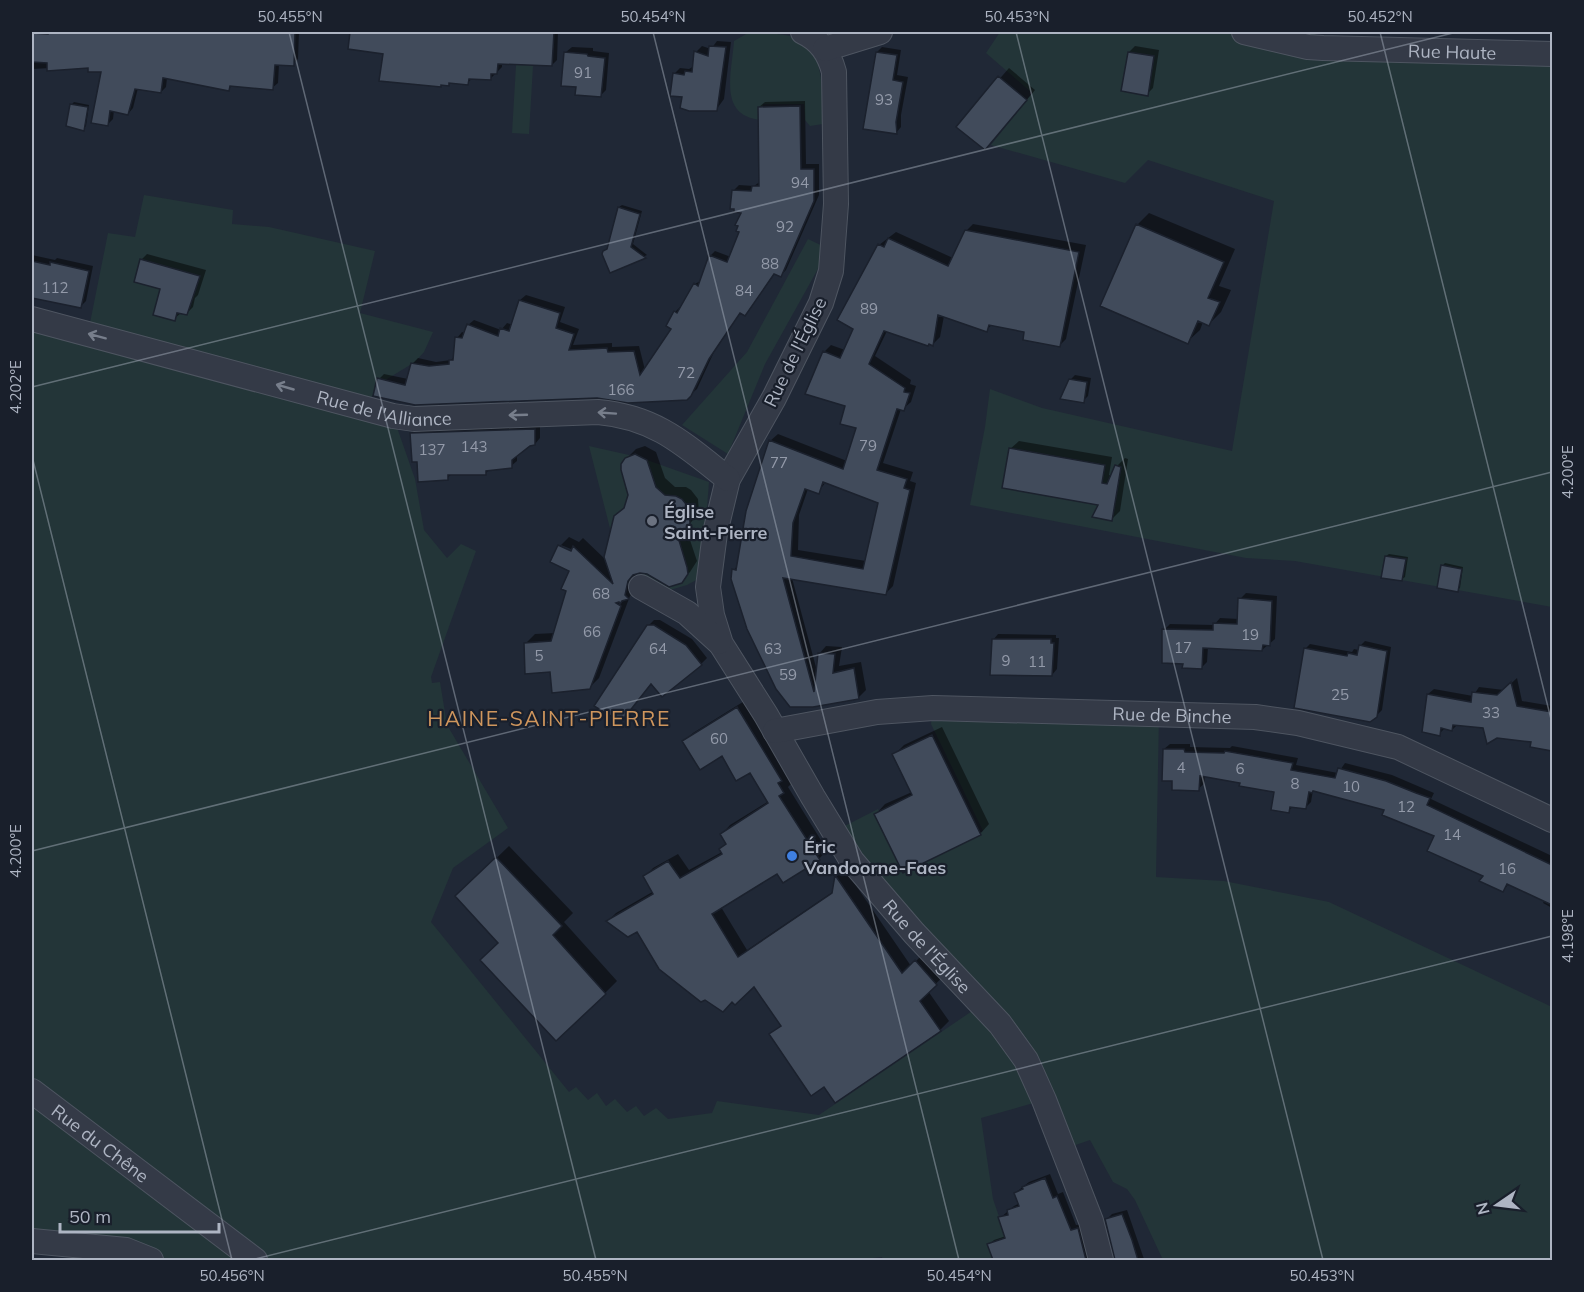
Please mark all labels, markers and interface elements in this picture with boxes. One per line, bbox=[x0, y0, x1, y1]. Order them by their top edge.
text: 50.455°N bbox=[257, 7, 323, 26]
text: 50.454°N bbox=[620, 7, 686, 26]
text: 50.453°N bbox=[984, 7, 1050, 26]
text: 50.452°N bbox=[1347, 7, 1413, 26]
street label: Rue Haute bbox=[1408, 39, 1497, 64]
house number: 91 bbox=[574, 63, 592, 82]
house number: 93 bbox=[875, 90, 893, 109]
house number: 94 bbox=[791, 173, 809, 192]
house number: 92 bbox=[776, 217, 794, 236]
house number: 88 bbox=[761, 254, 779, 273]
house number: 112 bbox=[41, 278, 69, 297]
house number: 84 bbox=[735, 281, 753, 300]
street label: Rue de l'Église bbox=[758, 293, 832, 411]
house number: 89 bbox=[860, 299, 878, 318]
one-way arrow bbox=[88, 329, 107, 341]
text: 4.202°E bbox=[6, 360, 25, 414]
house number: 72 bbox=[677, 363, 695, 382]
house number: 166 bbox=[607, 380, 635, 399]
one-way arrow bbox=[276, 381, 295, 392]
street label: Rue de l'Alliance bbox=[314, 385, 452, 431]
one-way arrow bbox=[597, 407, 617, 418]
one-way arrow bbox=[509, 409, 529, 421]
house number: 79 bbox=[859, 436, 877, 455]
house number: 143 bbox=[460, 437, 488, 456]
house number: 137 bbox=[418, 440, 446, 459]
text: 4.200°E bbox=[1558, 445, 1577, 499]
house number: 77 bbox=[770, 453, 788, 472]
place label: Église Saint-Pierre bbox=[664, 500, 767, 544]
marker: Église Saint-Pierre bbox=[645, 514, 659, 528]
house number: 68 bbox=[592, 584, 610, 603]
house number: 66 bbox=[583, 622, 601, 641]
house number: 19 bbox=[1241, 625, 1259, 644]
house number: 17 bbox=[1174, 638, 1192, 657]
house number: 64 bbox=[649, 639, 667, 658]
house number: 63 bbox=[764, 639, 782, 658]
house number: 5 bbox=[534, 646, 544, 665]
house number: 9 bbox=[1001, 651, 1011, 670]
house number: 11 bbox=[1028, 652, 1046, 671]
house number: 59 bbox=[779, 665, 797, 684]
house number: 25 bbox=[1331, 685, 1349, 704]
street label: Rue de Binche bbox=[1112, 702, 1232, 728]
house number: 33 bbox=[1482, 703, 1500, 722]
district label: HAINE-SAINT-PIERRE bbox=[427, 705, 671, 731]
house number: 60 bbox=[710, 729, 728, 748]
house number: 4 bbox=[1176, 758, 1186, 777]
house number: 6 bbox=[1235, 759, 1245, 778]
house number: 8 bbox=[1290, 774, 1300, 793]
house number: 10 bbox=[1342, 777, 1360, 796]
house number: 12 bbox=[1397, 797, 1415, 816]
text: 4.200°E bbox=[6, 824, 25, 878]
house number: 14 bbox=[1443, 825, 1461, 844]
place label: Éric Vandoorne-Faes bbox=[803, 835, 946, 879]
marker: Éric Vandoorne-Faes bbox=[785, 849, 799, 863]
house number: 16 bbox=[1498, 859, 1516, 878]
street label: Rue de l'Église bbox=[878, 894, 976, 998]
text: 4.198°E bbox=[1558, 909, 1577, 963]
street label: Rue du Chêne bbox=[47, 1099, 154, 1187]
north arrow bbox=[1467, 1175, 1527, 1235]
scale bar bbox=[60, 1196, 219, 1234]
text: N bbox=[1471, 1200, 1494, 1217]
text: 50 m bbox=[69, 1205, 111, 1228]
text: 50.456°N bbox=[199, 1266, 265, 1285]
text: 50.455°N bbox=[562, 1266, 628, 1285]
text: 50.454°N bbox=[926, 1266, 992, 1285]
text: 50.453°N bbox=[1289, 1266, 1355, 1285]

